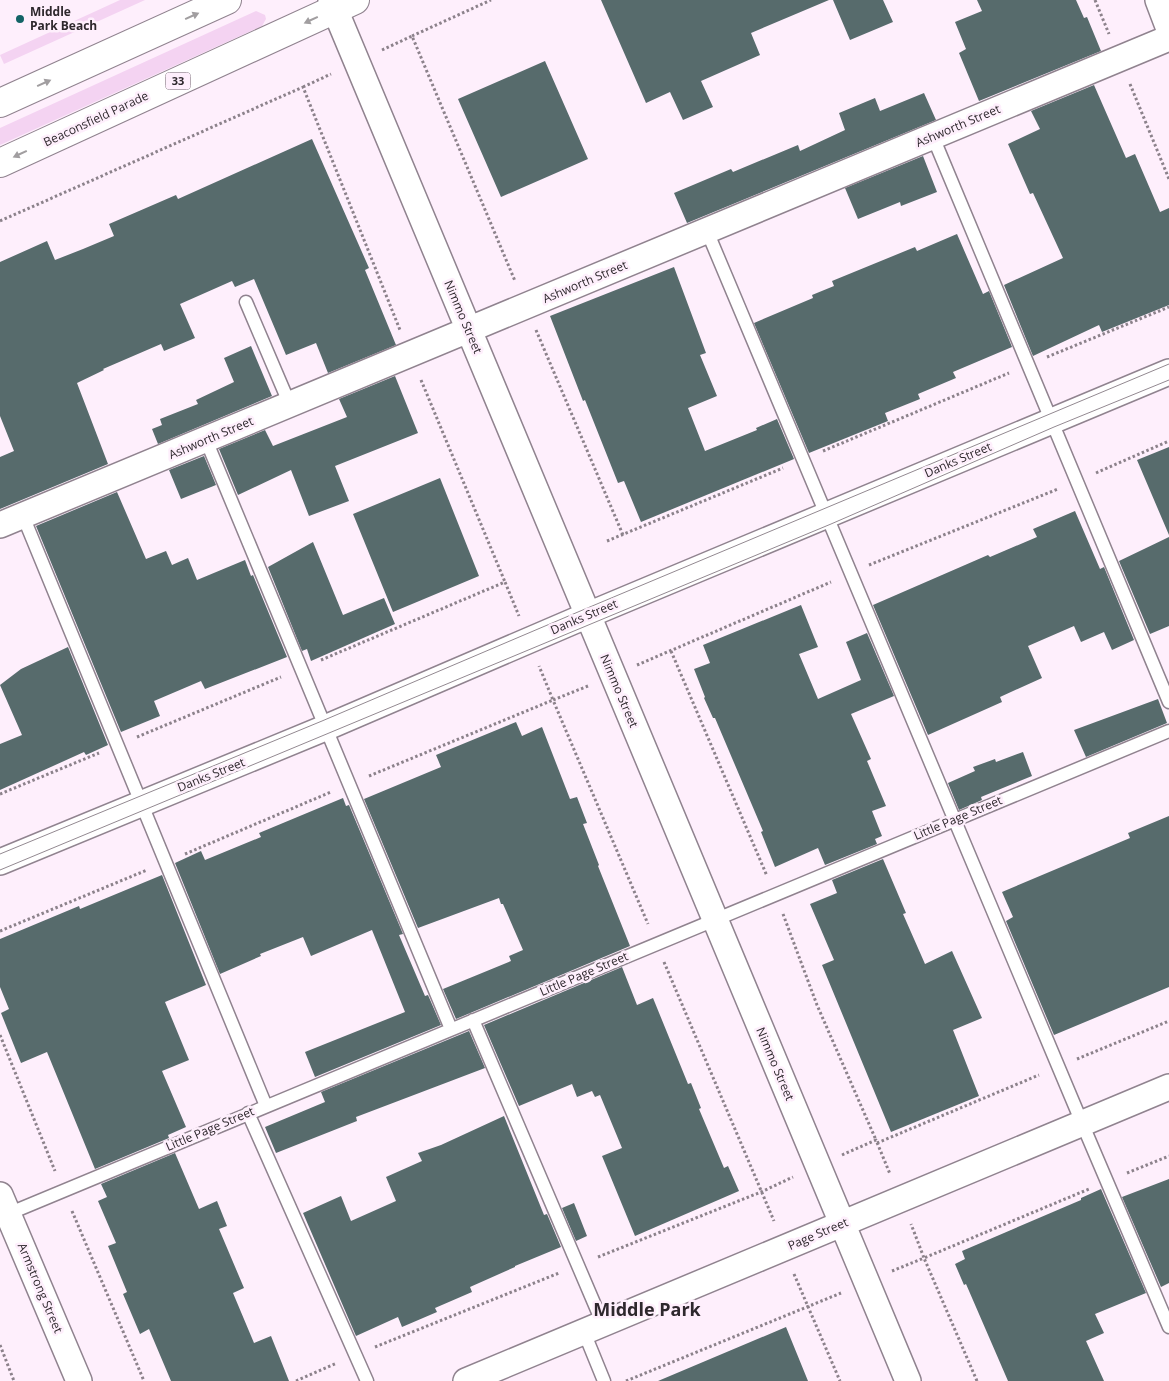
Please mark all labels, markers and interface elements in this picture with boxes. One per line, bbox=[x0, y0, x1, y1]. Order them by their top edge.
place label: Middle Park Beach bbox=[30, 3, 97, 34]
one-way arrow bbox=[185, 12, 199, 20]
marker: Middle Park Beach bbox=[14, 13, 26, 25]
one-way arrow bbox=[304, 17, 318, 25]
road number: 33 bbox=[166, 72, 190, 90]
one-way arrow bbox=[37, 79, 51, 87]
street label: Beaconsfield Parade bbox=[41, 87, 151, 150]
street label: Ashworth Street bbox=[913, 100, 1003, 151]
one-way arrow bbox=[13, 150, 27, 158]
street label: Ashworth Street bbox=[540, 256, 630, 307]
street label: Nimmo Street bbox=[440, 278, 487, 356]
street label: Ashworth Street bbox=[166, 412, 256, 463]
street label: Danks Street bbox=[922, 438, 994, 481]
street label: Danks Street bbox=[548, 595, 620, 638]
street label: Nimmo Street bbox=[596, 652, 643, 730]
street label: Danks Street bbox=[175, 753, 247, 796]
street label: Little Page Street bbox=[911, 791, 1005, 844]
street label: Little Page Street bbox=[537, 947, 631, 1000]
street label: Nimmo Street bbox=[752, 1025, 799, 1103]
street label: Little Page Street bbox=[163, 1102, 257, 1155]
street label: Page Street bbox=[785, 1213, 850, 1254]
street label: Armstrong Street bbox=[14, 1240, 67, 1335]
district label: Middle Park bbox=[593, 1297, 702, 1321]

